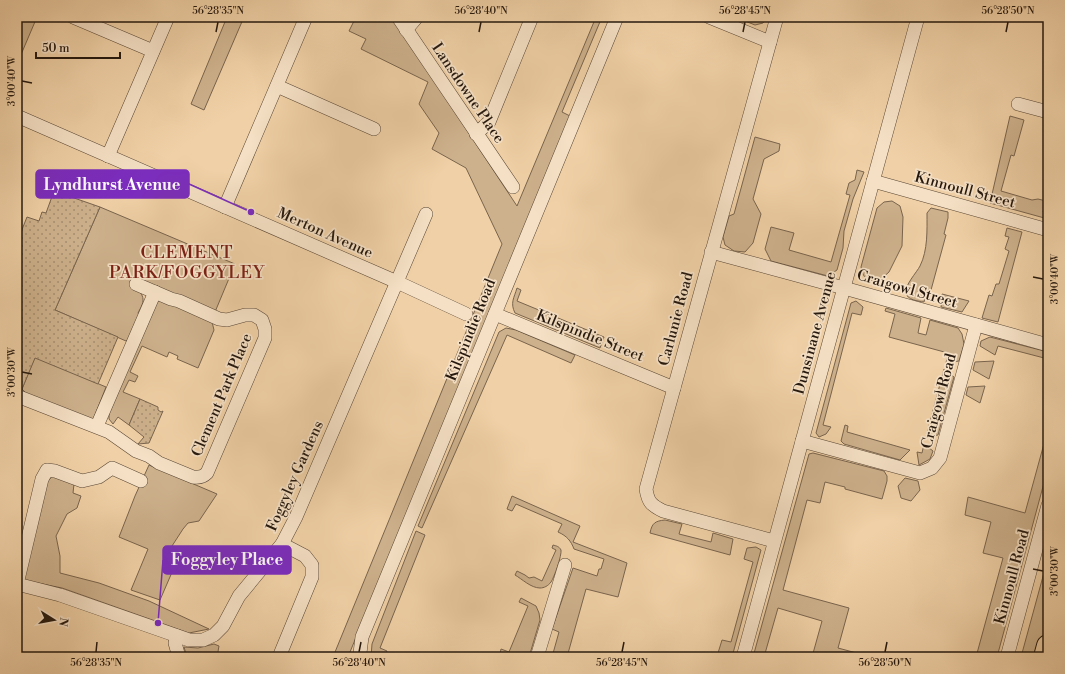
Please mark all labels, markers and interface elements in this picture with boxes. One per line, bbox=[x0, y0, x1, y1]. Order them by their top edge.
text: 56°28'35"N bbox=[192, 5, 244, 17]
text: 56°28'40"N bbox=[454, 5, 508, 17]
text: 56°28'45"N bbox=[719, 5, 772, 17]
text: 56°28'50"N bbox=[982, 5, 1035, 17]
scale bar bbox=[36, 34, 120, 60]
street label: Lansdowne Place bbox=[427, 39, 509, 147]
text: 50 m bbox=[42, 41, 70, 56]
text: 3°00'40"W bbox=[6, 55, 18, 106]
street label: Kinnoull Street bbox=[913, 167, 1018, 213]
callout: Lyndhurst Avenue bbox=[36, 170, 189, 198]
text: Lyndhurst Avenue bbox=[44, 175, 181, 195]
street label: Merton Avenue bbox=[274, 203, 376, 263]
district label: CLEMENT PARK/FOGGYLEY bbox=[109, 242, 265, 284]
text: 3°00'40"W bbox=[1049, 253, 1061, 304]
street label: Craigowl Street bbox=[854, 266, 960, 313]
street label: Carlunie Road bbox=[654, 269, 698, 368]
street label: Dunsinane Avenue bbox=[789, 270, 841, 396]
street label: Kilspindie Road bbox=[442, 276, 500, 384]
street label: Kilspindie Street bbox=[533, 306, 647, 366]
street label: Clement Park Place bbox=[187, 330, 257, 460]
text: 3°00'30"W bbox=[6, 346, 18, 397]
street label: Craigowl Road bbox=[917, 351, 961, 451]
street label: Foggyley Gardens bbox=[262, 418, 328, 534]
street label: Kinnoull Road bbox=[990, 527, 1034, 627]
text: 3°00'30"W bbox=[1049, 545, 1061, 596]
callout: Foggyley Place bbox=[163, 546, 291, 574]
text: Foggyley Place bbox=[171, 550, 283, 570]
north arrow bbox=[34, 600, 74, 640]
text: N bbox=[55, 616, 71, 628]
text: 56°28'35"N bbox=[70, 657, 122, 669]
text: 56°28'40"N bbox=[332, 657, 386, 669]
text: 56°28'45"N bbox=[596, 657, 649, 669]
text: 56°28'50"N bbox=[859, 657, 912, 669]

